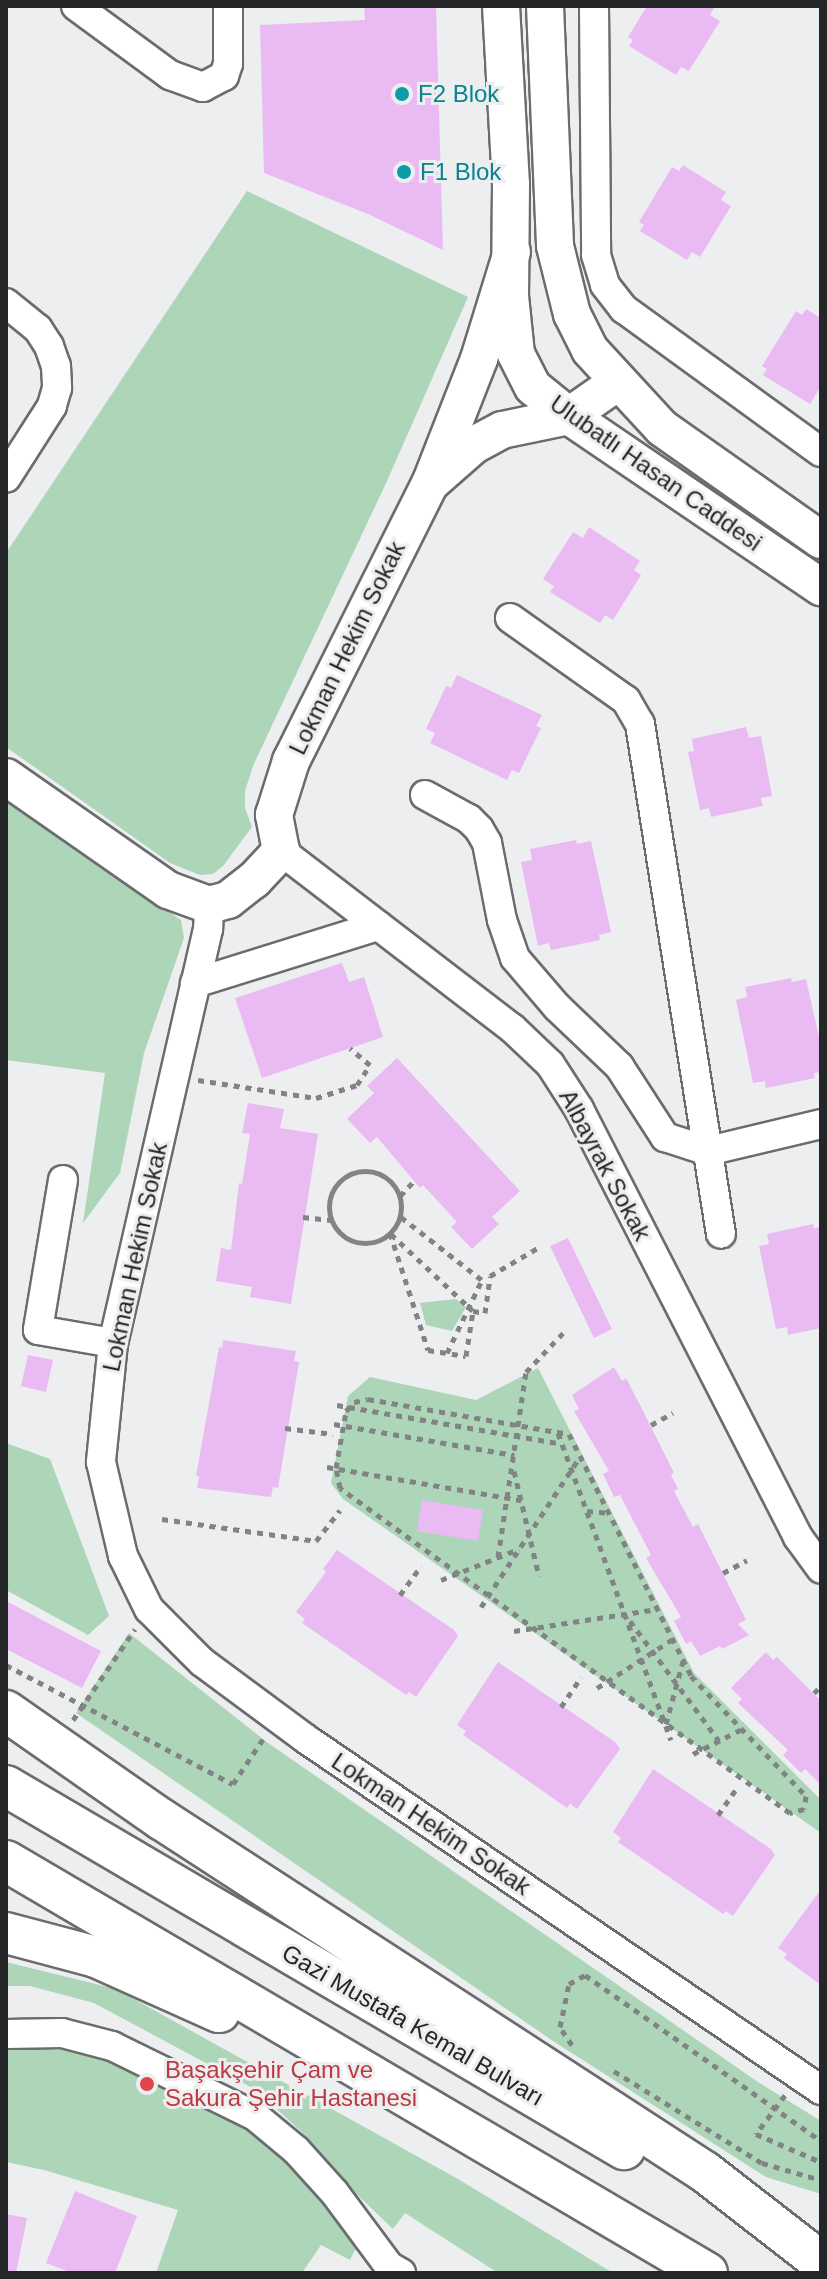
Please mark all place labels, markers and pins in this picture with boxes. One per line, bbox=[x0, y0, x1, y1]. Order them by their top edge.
place label: F2 Blok bbox=[418, 80, 499, 108]
marker: F2 Blok bbox=[393, 85, 411, 103]
place label: F1 Blok bbox=[420, 158, 501, 186]
marker: F1 Blok bbox=[395, 163, 413, 181]
place label: Başakşehir Çam ve Sakura Şehir Hastanesi bbox=[165, 2056, 417, 2112]
marker: Başakşehir Çam ve Sakura Şehir Hastanesi bbox=[136, 2073, 158, 2095]

